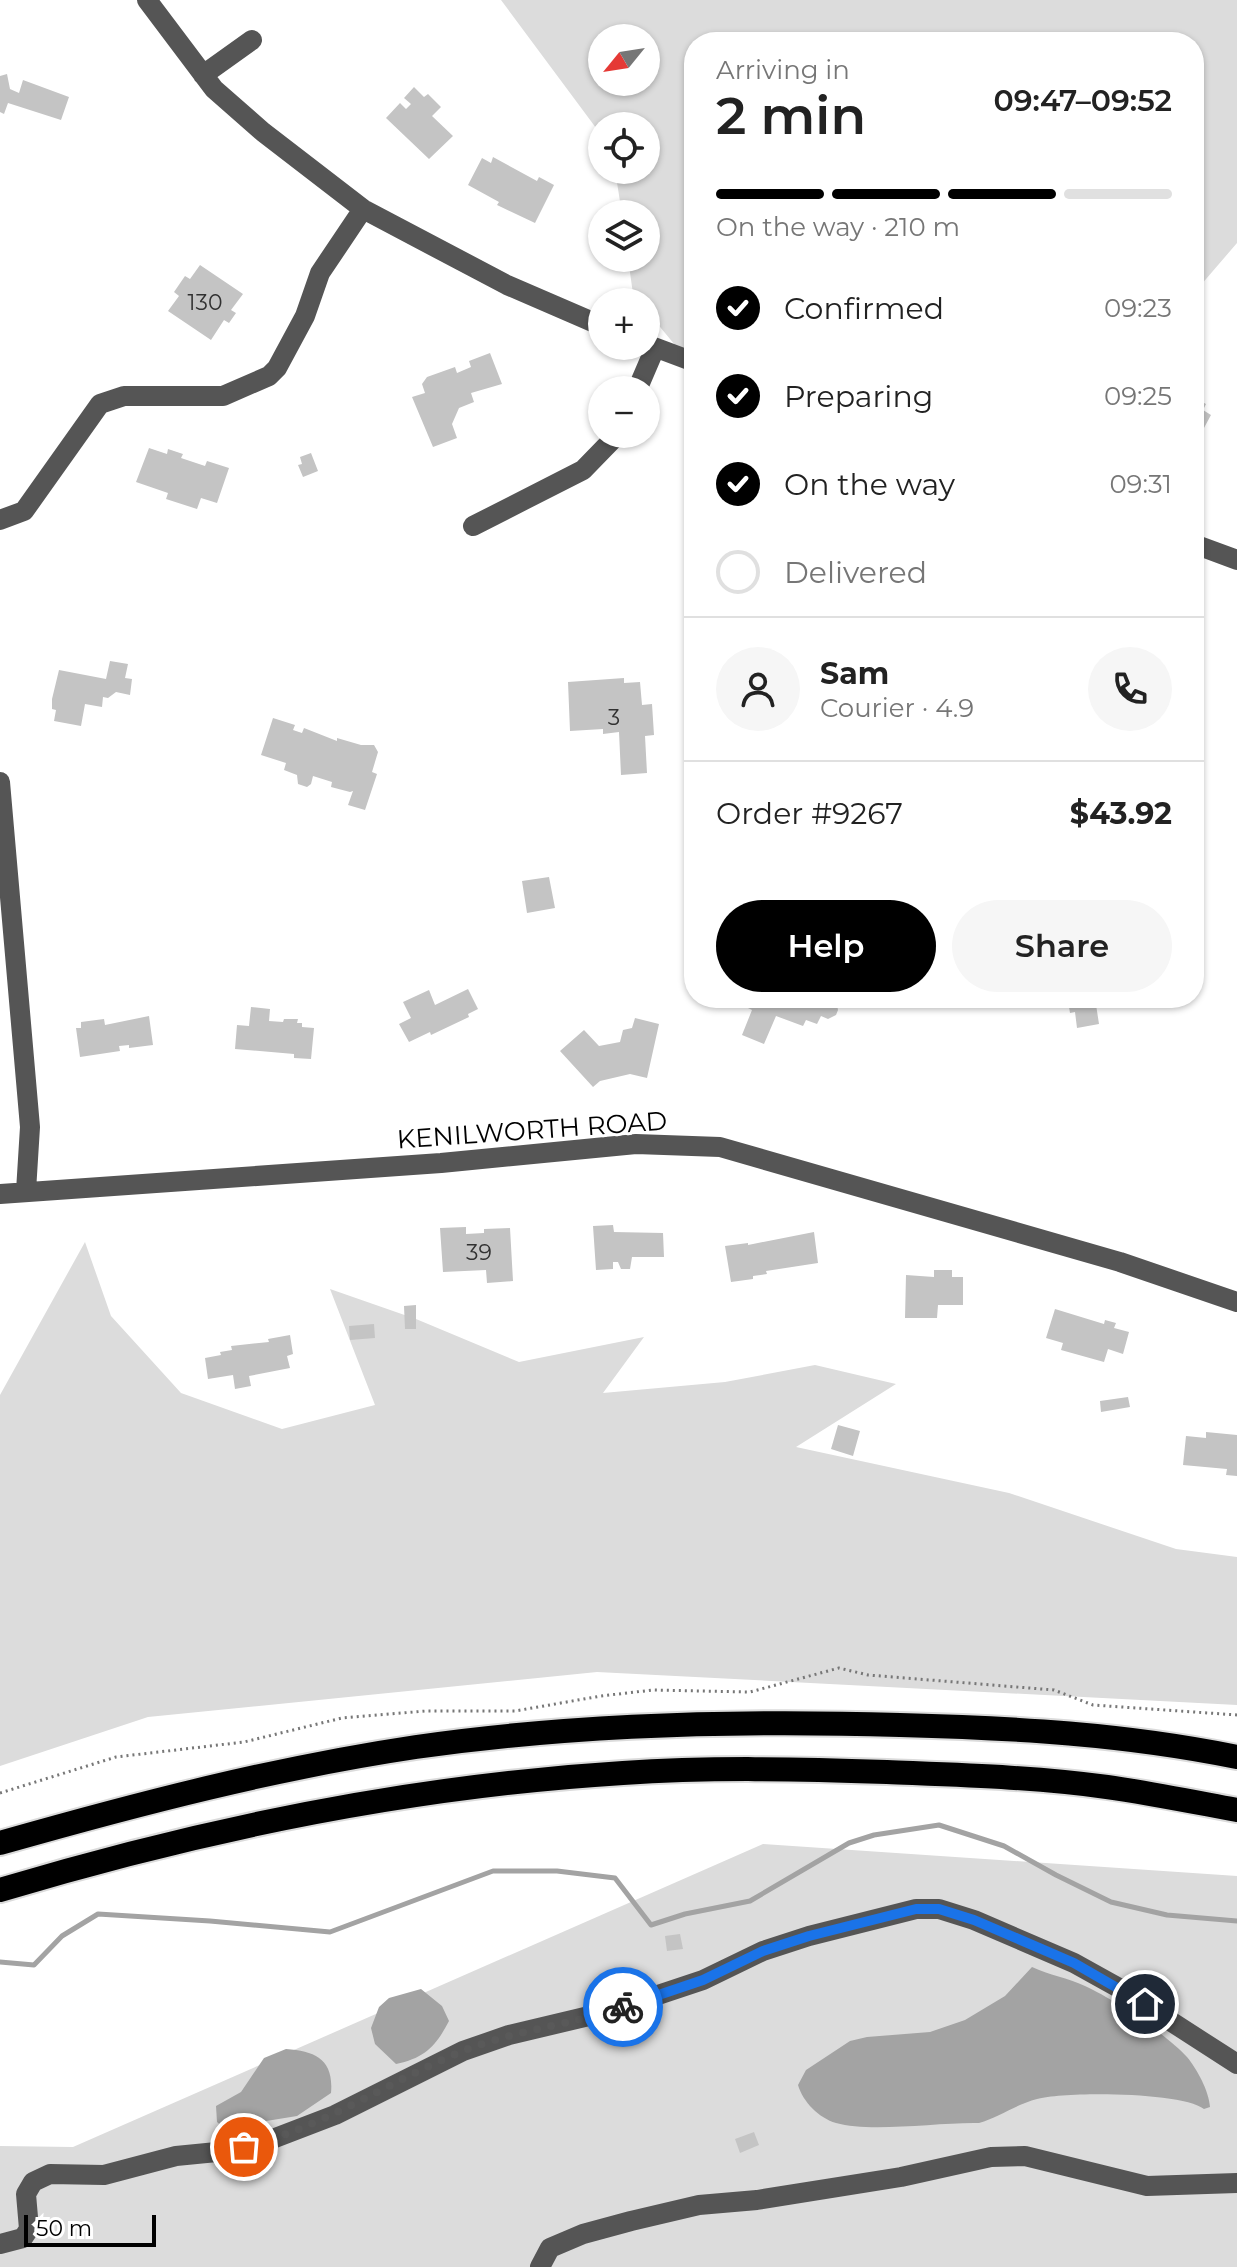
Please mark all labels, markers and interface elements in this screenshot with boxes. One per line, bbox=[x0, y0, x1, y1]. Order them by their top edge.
north arrow bbox=[588, 24, 660, 96]
map controls bbox=[588, 24, 660, 448]
text: Arriving in bbox=[716, 54, 850, 86]
text: 09:47–09:52 bbox=[994, 82, 1172, 119]
text: 2 min bbox=[716, 84, 866, 147]
button: locate bbox=[588, 112, 660, 184]
button: layers bbox=[588, 200, 660, 272]
text: On the way · 210 m bbox=[716, 211, 960, 243]
icon: check bbox=[716, 286, 760, 330]
button: + bbox=[588, 288, 660, 360]
house number: 130 bbox=[188, 289, 222, 316]
text: Confirmed bbox=[784, 290, 944, 327]
text: 09:23 bbox=[1104, 292, 1172, 324]
icon: check bbox=[716, 374, 760, 418]
button: − bbox=[588, 376, 660, 448]
text: Preparing bbox=[784, 378, 933, 415]
text: 09:25 bbox=[1104, 380, 1172, 412]
icon: check bbox=[716, 462, 760, 506]
text: On the way bbox=[784, 466, 955, 503]
text: 09:31 bbox=[1109, 468, 1172, 500]
text: Delivered bbox=[784, 554, 927, 591]
button: person bbox=[716, 647, 800, 731]
button: phone bbox=[1088, 647, 1172, 731]
text: Sam bbox=[820, 655, 889, 692]
text: Courier · 4.9 bbox=[820, 692, 974, 724]
house number: 3 bbox=[608, 704, 620, 731]
text: Order #9267 bbox=[716, 795, 903, 832]
text: $43.92 bbox=[1070, 795, 1172, 832]
button: Help bbox=[716, 900, 936, 992]
button: Share bbox=[952, 900, 1172, 992]
street label: KENILWORTH ROAD bbox=[396, 1105, 668, 1155]
house number: 39 bbox=[466, 1239, 492, 1266]
courier bbox=[583, 1967, 663, 2047]
pin bbox=[1111, 1970, 1179, 2038]
icon: home bbox=[1123, 1982, 1167, 2026]
icon: bike bbox=[601, 1985, 645, 2029]
pin bbox=[210, 2113, 278, 2181]
icon: bag bbox=[222, 2125, 266, 2169]
scale bar bbox=[24, 2211, 156, 2247]
text: 50 m bbox=[36, 2215, 92, 2242]

